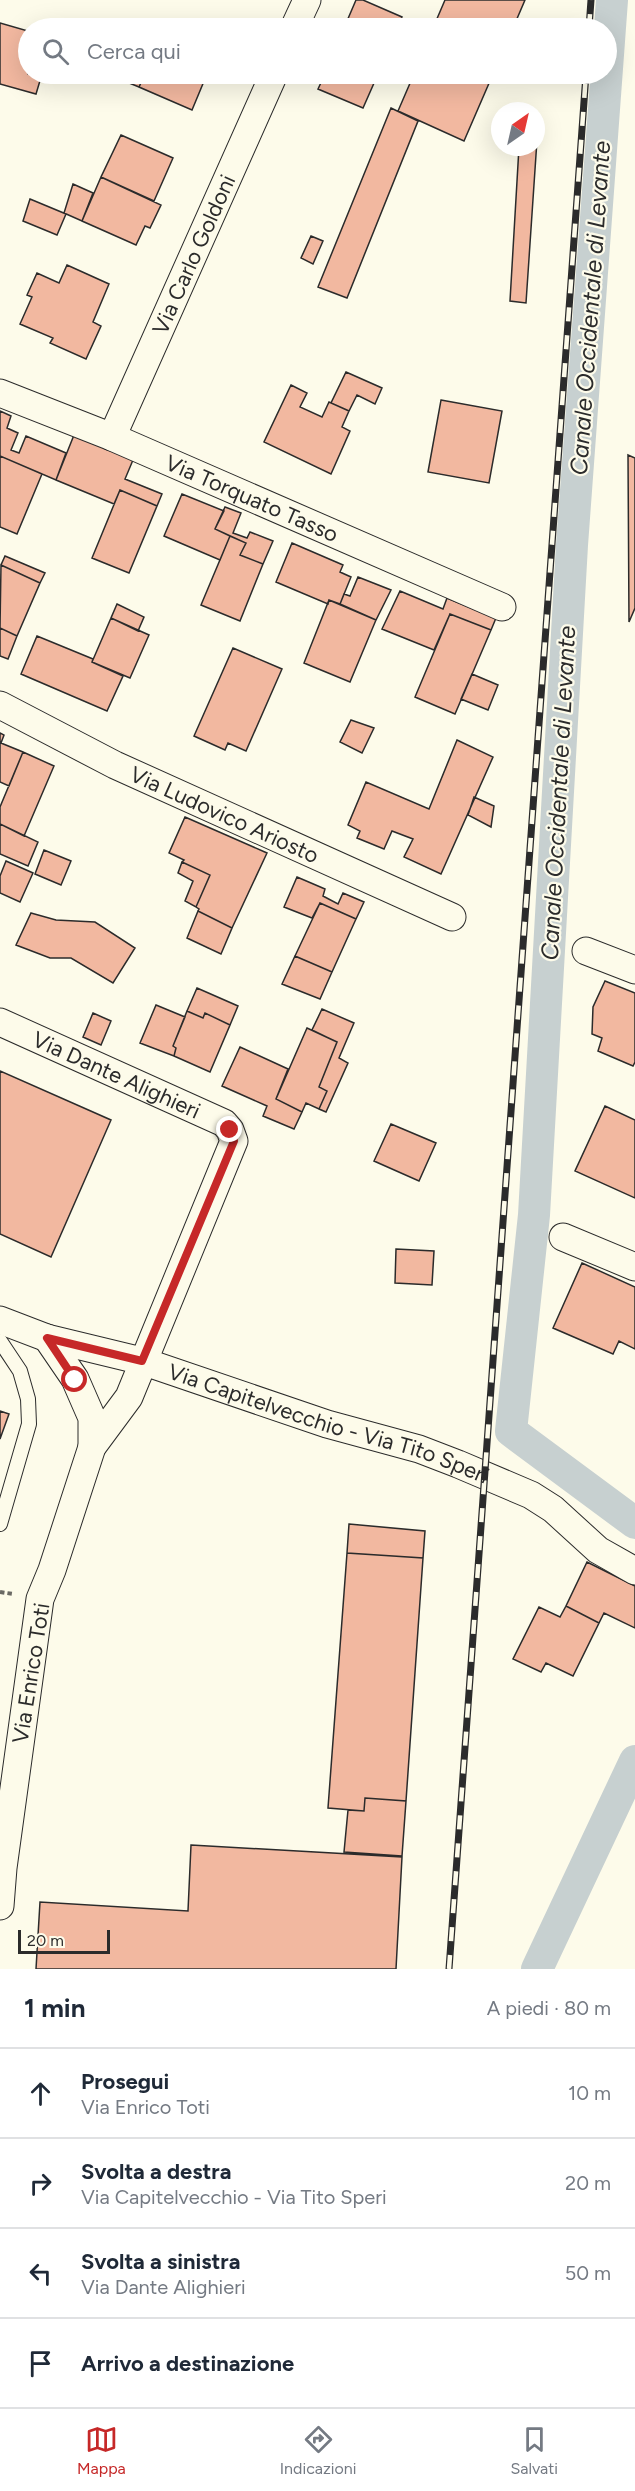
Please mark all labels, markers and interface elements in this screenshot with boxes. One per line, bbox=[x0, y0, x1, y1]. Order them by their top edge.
search box bbox=[18, 18, 617, 84]
icon: search bbox=[39, 35, 72, 68]
text: Cerca qui bbox=[87, 38, 181, 65]
north arrow bbox=[491, 102, 545, 156]
water label: Canale Occidentale di Levante bbox=[564, 140, 616, 476]
street label: Via Carlo Goldoni bbox=[146, 170, 241, 338]
street label: Via Torquato Tasso bbox=[161, 448, 343, 548]
water label: Canale Occidentale di Levante bbox=[535, 625, 581, 961]
street label: Via Ludovico Ariosto bbox=[126, 760, 323, 869]
street label: Via Dante Alighieri bbox=[29, 1025, 205, 1124]
route end bbox=[216, 1116, 242, 1142]
street label: Via Capitelvecchio - Via Tito Speri bbox=[165, 1357, 493, 1489]
route start bbox=[61, 1366, 87, 1392]
street label: Via Enrico Toti bbox=[7, 1601, 55, 1745]
scale bar bbox=[18, 1927, 110, 1954]
text: 20 m bbox=[27, 1931, 64, 1950]
text: 1 min bbox=[24, 1992, 85, 2024]
text: A piedi · 80 m bbox=[487, 1996, 611, 2020]
text: Prosegui bbox=[81, 2068, 169, 2095]
icon: ahead bbox=[24, 2077, 57, 2110]
text: 10 m bbox=[568, 2081, 611, 2105]
text: Via Enrico Toti bbox=[81, 2095, 210, 2119]
text: Svolta a destra bbox=[81, 2158, 231, 2185]
icon: right bbox=[24, 2167, 57, 2200]
text: 20 m bbox=[565, 2171, 611, 2195]
text: Via Capitelvecchio - Via Tito Speri bbox=[81, 2185, 387, 2209]
text: Svolta a sinistra bbox=[81, 2248, 240, 2275]
icon: left bbox=[24, 2257, 57, 2290]
text: 50 m bbox=[565, 2261, 611, 2285]
text: Via Dante Alighieri bbox=[81, 2275, 246, 2299]
icon: arrive bbox=[24, 2347, 57, 2380]
text: Arrivo a destinazione bbox=[81, 2350, 294, 2377]
tab: Mappa bbox=[77, 2423, 126, 2478]
tab: Indicazioni bbox=[280, 2423, 356, 2478]
tab: Salvati bbox=[510, 2423, 558, 2478]

